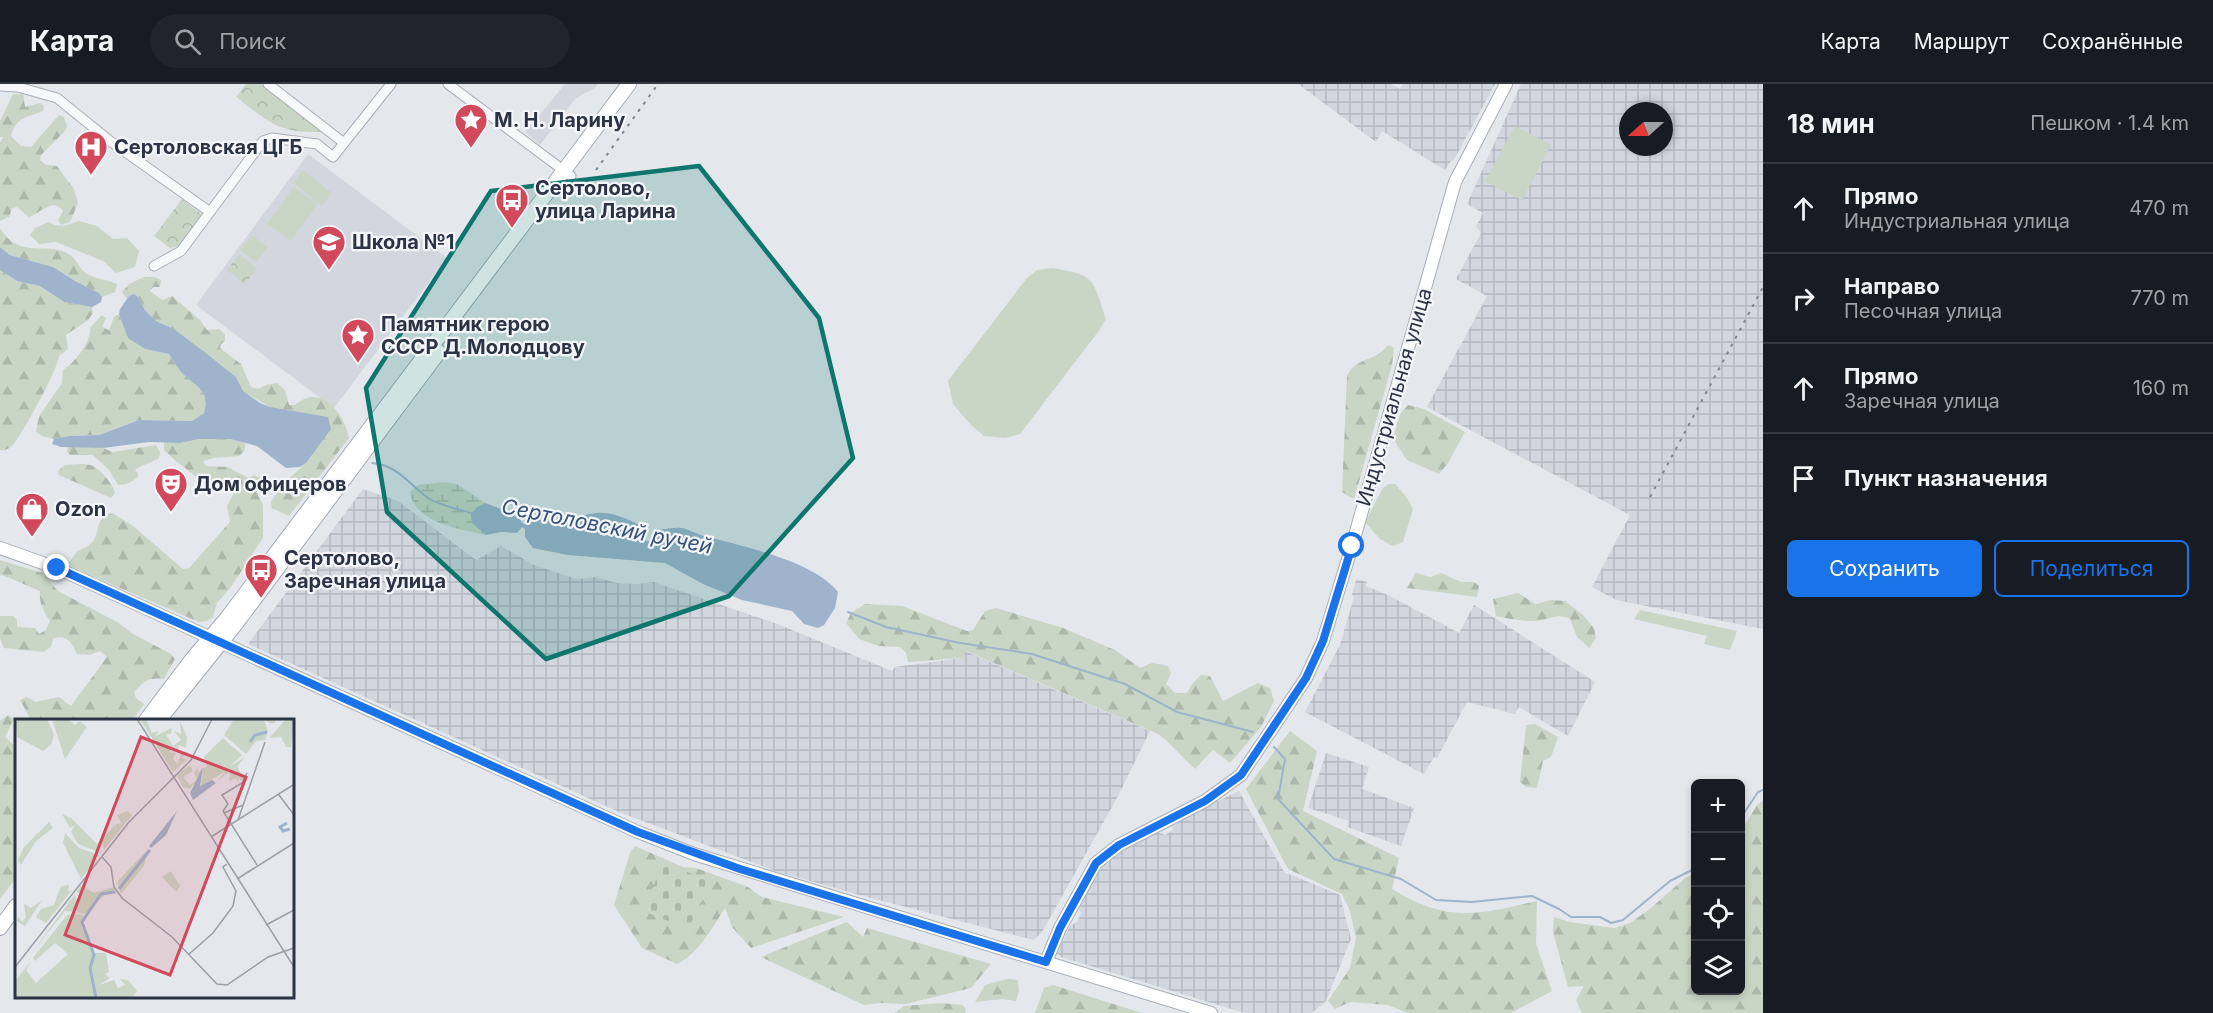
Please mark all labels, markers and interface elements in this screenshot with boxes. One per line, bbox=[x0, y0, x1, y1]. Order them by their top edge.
search box bbox=[150, 14, 570, 68]
text: Карта bbox=[30, 24, 114, 58]
icon: search bbox=[171, 25, 204, 58]
text: Поиск bbox=[219, 28, 286, 54]
text: Карта bbox=[1820, 29, 1881, 54]
text: Маршрут bbox=[1914, 29, 2009, 54]
text: Сохранённые bbox=[2042, 29, 2183, 54]
place icon: М. Н. Ларину bbox=[453, 102, 489, 149]
north arrow bbox=[1619, 102, 1673, 156]
place label: М. Н. Ларину bbox=[494, 108, 625, 132]
text: 18 мин bbox=[1787, 108, 1875, 139]
text: Пешком · 1.4 km bbox=[2030, 111, 2189, 135]
hospital icon: Сертоловская ЦГБ bbox=[73, 129, 109, 176]
place label: Сертоловская ЦГБ bbox=[114, 135, 302, 159]
place label: Сертолово, улица Ларина bbox=[535, 176, 676, 223]
bus stop icon: Сертолово, улица Ларина bbox=[494, 182, 530, 229]
text: Прямо bbox=[1844, 183, 1918, 209]
icon: ahead bbox=[1787, 192, 1820, 225]
text: 470 m bbox=[2129, 196, 2189, 220]
text: Индустриальная улица bbox=[1844, 209, 2070, 233]
school or university icon: Школа №1 bbox=[311, 224, 347, 271]
place label: Школа №1 bbox=[352, 230, 454, 254]
text: Направо bbox=[1844, 273, 1940, 299]
icon: right bbox=[1787, 282, 1820, 315]
street label: Индустриальная улица bbox=[1351, 285, 1437, 509]
text: 770 m bbox=[2131, 286, 2189, 310]
text: Песочная улица bbox=[1844, 299, 2002, 323]
place label: Памятник герою СССР Д.Молодцову bbox=[381, 312, 585, 359]
place icon: Памятник герою СССР Д.Молодцову bbox=[340, 317, 376, 364]
text: Прямо bbox=[1844, 363, 1918, 389]
icon: ahead bbox=[1787, 372, 1820, 405]
text: 160 m bbox=[2133, 376, 2189, 400]
text: Заречная улица bbox=[1844, 389, 2000, 413]
icon: arrive bbox=[1787, 462, 1820, 495]
text: Пункт назначения bbox=[1844, 465, 2048, 491]
theatre icon: Дом офицеров bbox=[153, 466, 189, 513]
place label: Дом офицеров bbox=[194, 472, 347, 496]
shop icon: Ozon bbox=[14, 491, 50, 538]
water label: Сертоловский ручей bbox=[500, 493, 714, 559]
place label: Ozon bbox=[55, 497, 106, 521]
route start bbox=[1338, 532, 1364, 558]
button: Сохранить bbox=[1787, 540, 1982, 597]
button: Поделиться bbox=[1994, 540, 2189, 597]
place label: Сертолово, Заречная улица bbox=[284, 546, 446, 593]
bus stop icon: Сертолово, Заречная улица bbox=[243, 552, 279, 599]
route end bbox=[43, 554, 69, 580]
inset map bbox=[15, 719, 294, 998]
map controls bbox=[1691, 779, 1745, 995]
button: + bbox=[1691, 779, 1745, 833]
button: − bbox=[1691, 833, 1745, 887]
button: locate bbox=[1691, 887, 1745, 941]
button: layers bbox=[1691, 941, 1745, 995]

